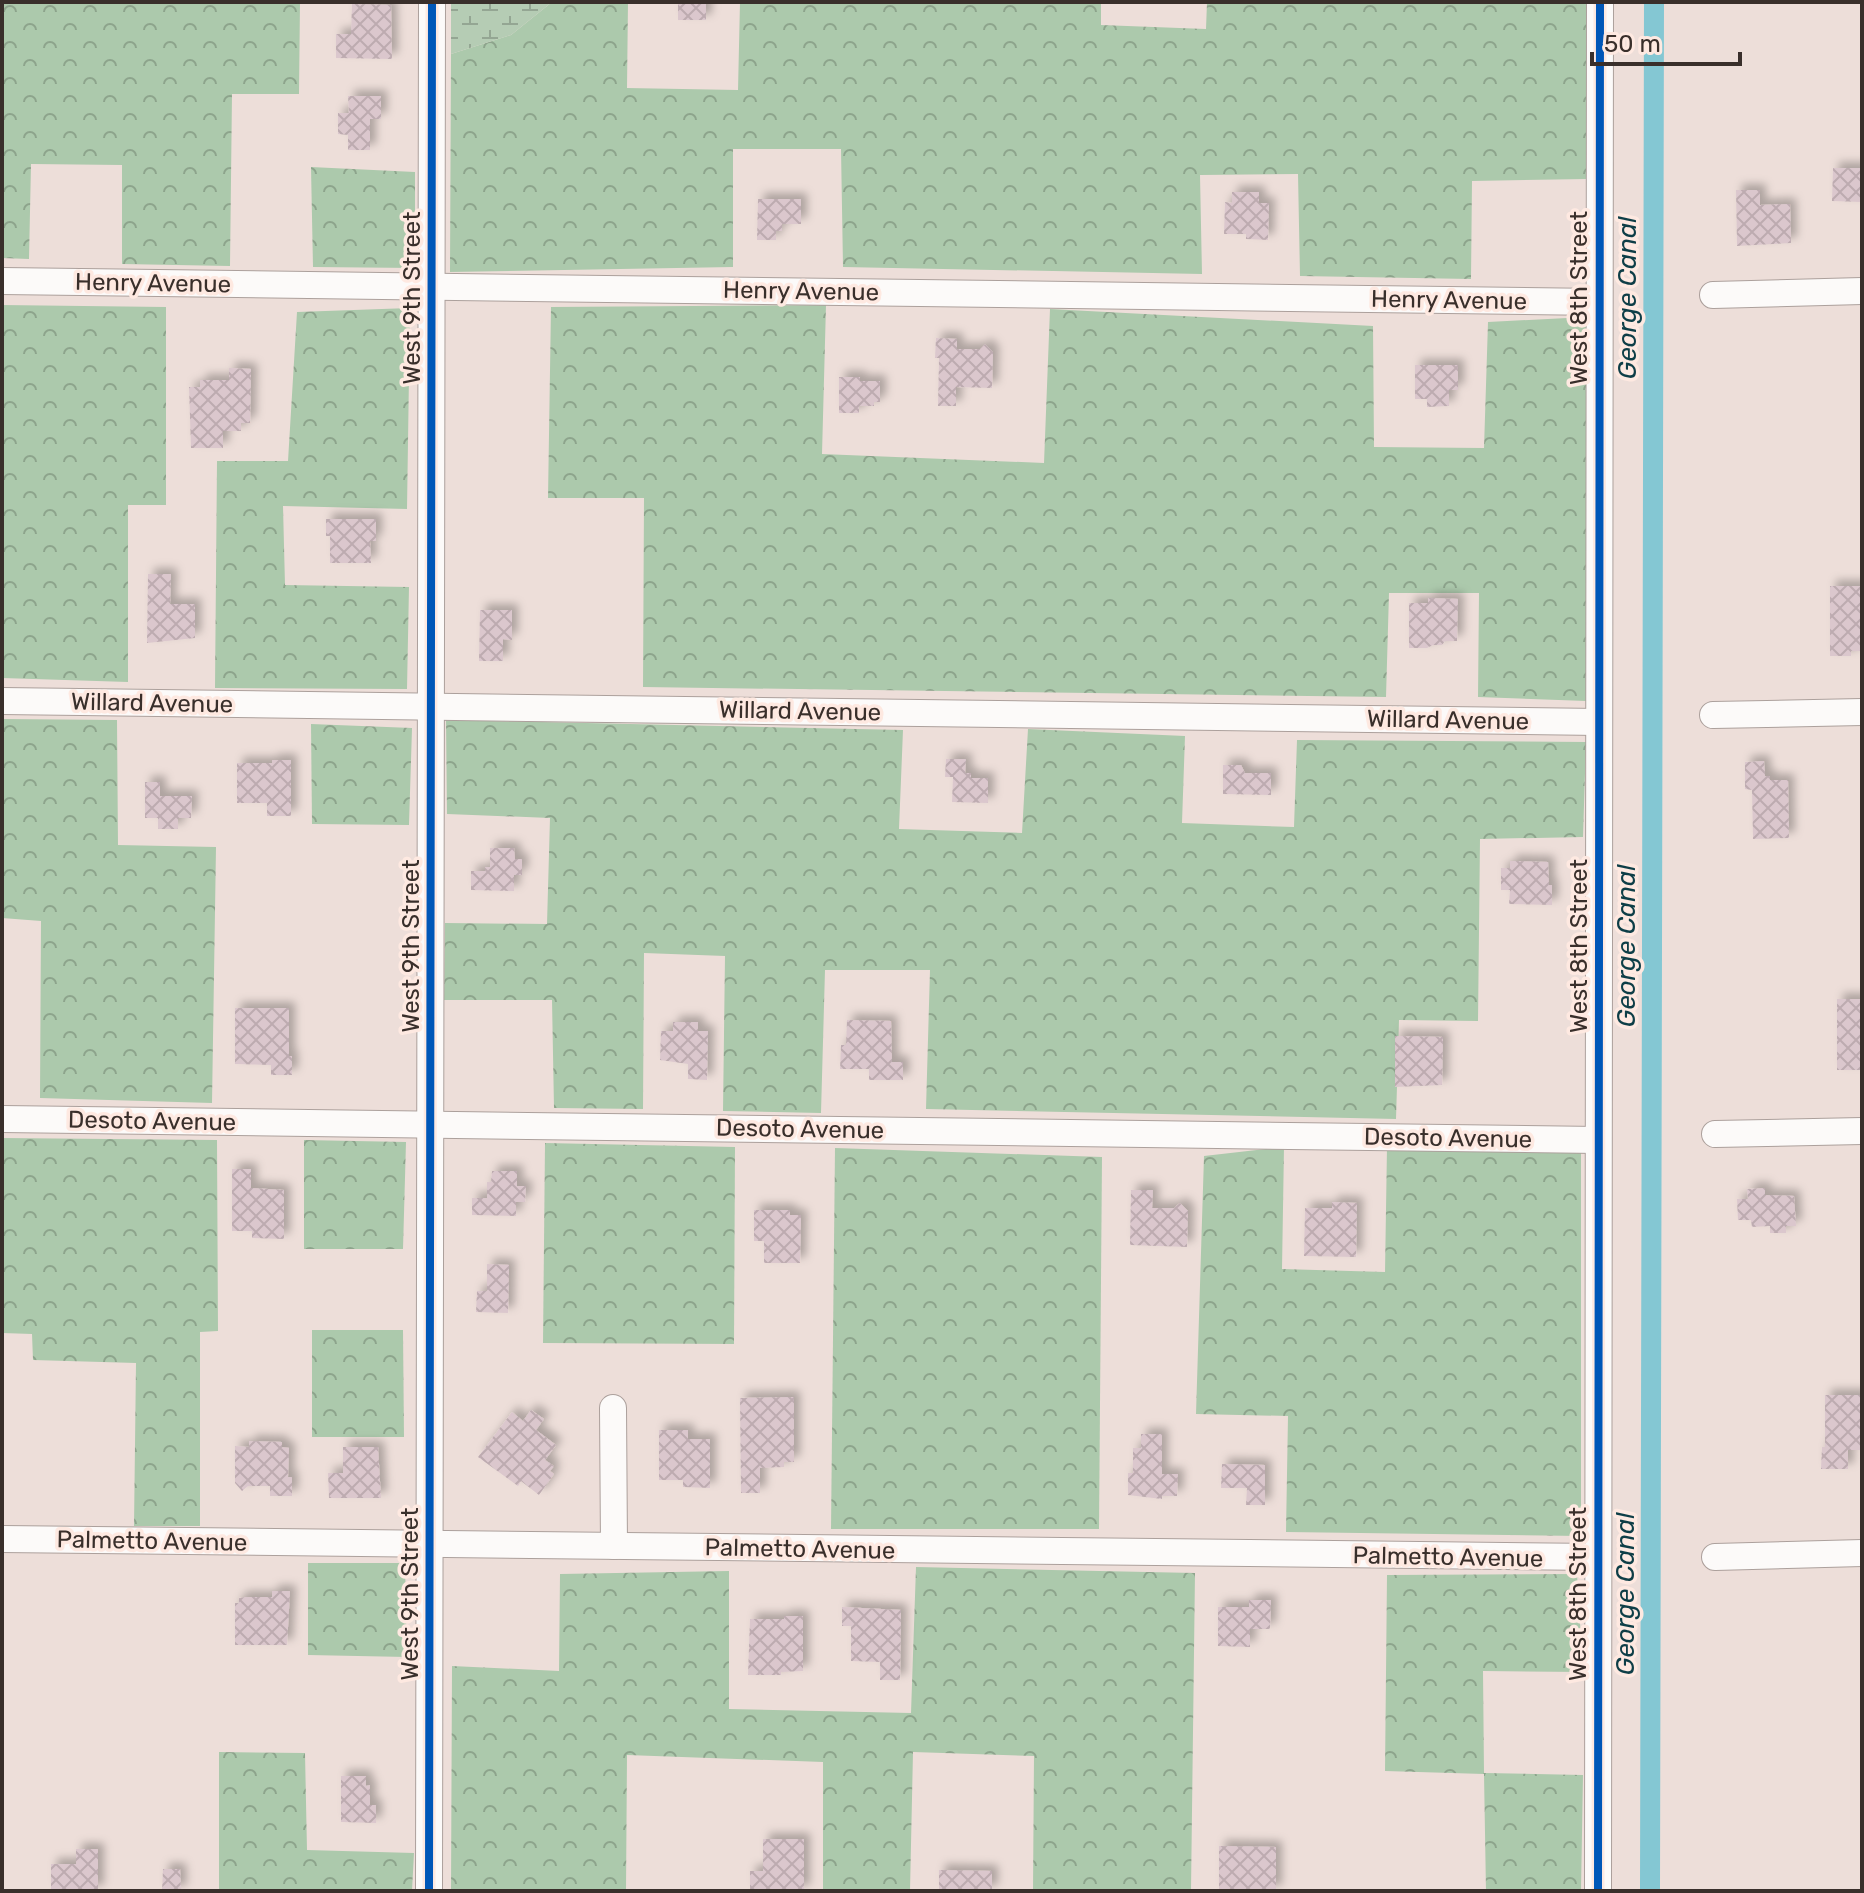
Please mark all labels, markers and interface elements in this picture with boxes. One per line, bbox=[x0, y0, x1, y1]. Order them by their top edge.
scale bar bbox=[1592, 16, 1740, 66]
text: 50 m bbox=[1604, 30, 1661, 58]
street label: West 9th Street bbox=[398, 211, 426, 385]
street label: West 8th Street bbox=[1565, 211, 1593, 385]
water label: George Canal bbox=[1612, 216, 1643, 380]
street label: Henry Avenue bbox=[75, 268, 231, 298]
street label: Henry Avenue bbox=[723, 276, 879, 306]
street label: Henry Avenue bbox=[1371, 285, 1527, 315]
street label: Willard Avenue bbox=[71, 688, 233, 718]
street label: Willard Avenue bbox=[719, 696, 881, 726]
street label: Willard Avenue bbox=[1367, 705, 1529, 735]
street label: West 9th Street bbox=[397, 859, 425, 1033]
street label: West 8th Street bbox=[1565, 859, 1593, 1033]
water label: George Canal bbox=[1611, 864, 1642, 1028]
street label: Desoto Avenue bbox=[68, 1106, 236, 1136]
street label: Desoto Avenue bbox=[716, 1114, 884, 1144]
street label: Desoto Avenue bbox=[1364, 1123, 1532, 1153]
street label: West 9th Street bbox=[396, 1507, 424, 1681]
street label: West 8th Street bbox=[1564, 1507, 1592, 1681]
water label: George Canal bbox=[1610, 1512, 1641, 1676]
street label: Palmetto Avenue bbox=[56, 1525, 248, 1557]
street label: Palmetto Avenue bbox=[704, 1533, 896, 1565]
street label: Palmetto Avenue bbox=[1352, 1541, 1544, 1573]

